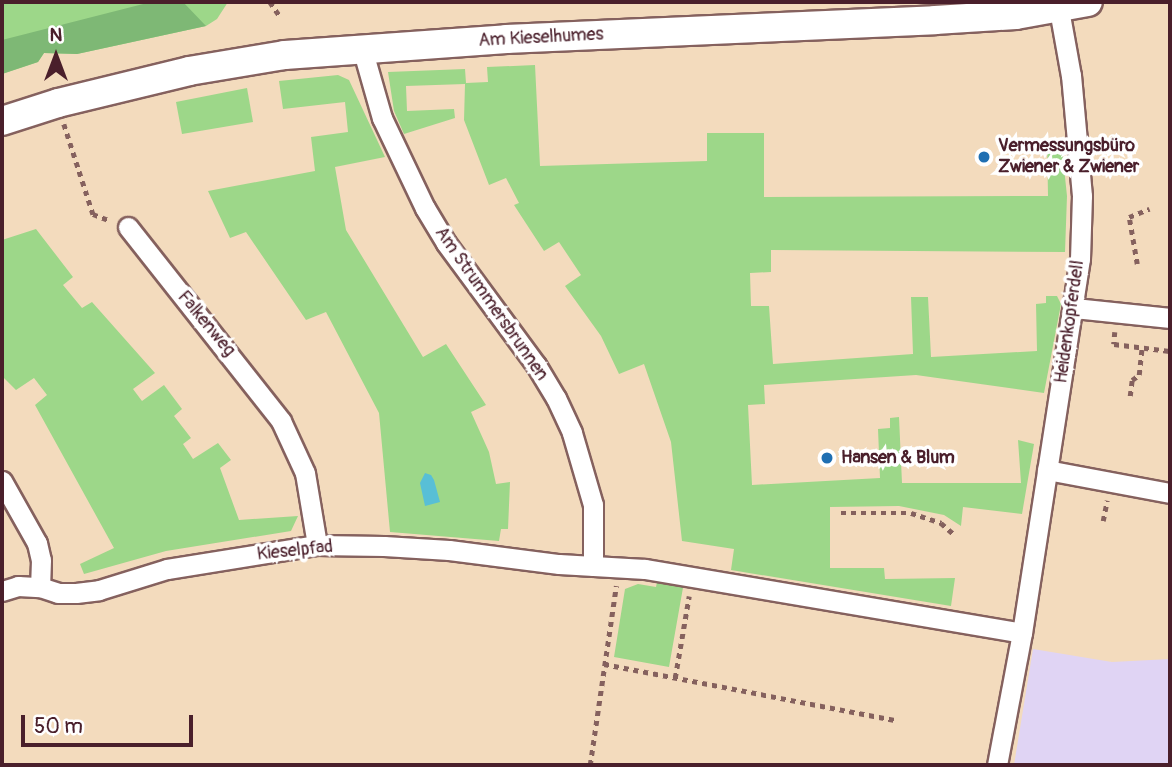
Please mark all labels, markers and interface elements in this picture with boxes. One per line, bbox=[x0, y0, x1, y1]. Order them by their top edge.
north arrow bbox=[21, 21, 91, 91]
text: N bbox=[50, 23, 62, 47]
street label: Am Kieselhumes bbox=[478, 24, 604, 52]
place label: Vermessungsbüro Zwiener & Zwiener bbox=[998, 136, 1139, 178]
marker: Vermessungsbüro Zwiener & Zwiener bbox=[976, 149, 992, 165]
street label: Am Strummersbrunnen bbox=[430, 223, 552, 385]
street label: Heidenkopferdell bbox=[1051, 259, 1089, 385]
street label: Falkenweg bbox=[172, 287, 240, 361]
place label: Hansen & Blum bbox=[841, 447, 955, 469]
marker: Hansen & Blum bbox=[819, 450, 835, 466]
street label: Kieselpfad bbox=[256, 536, 334, 566]
scale bar bbox=[24, 700, 196, 744]
text: 50 m bbox=[34, 713, 83, 740]

